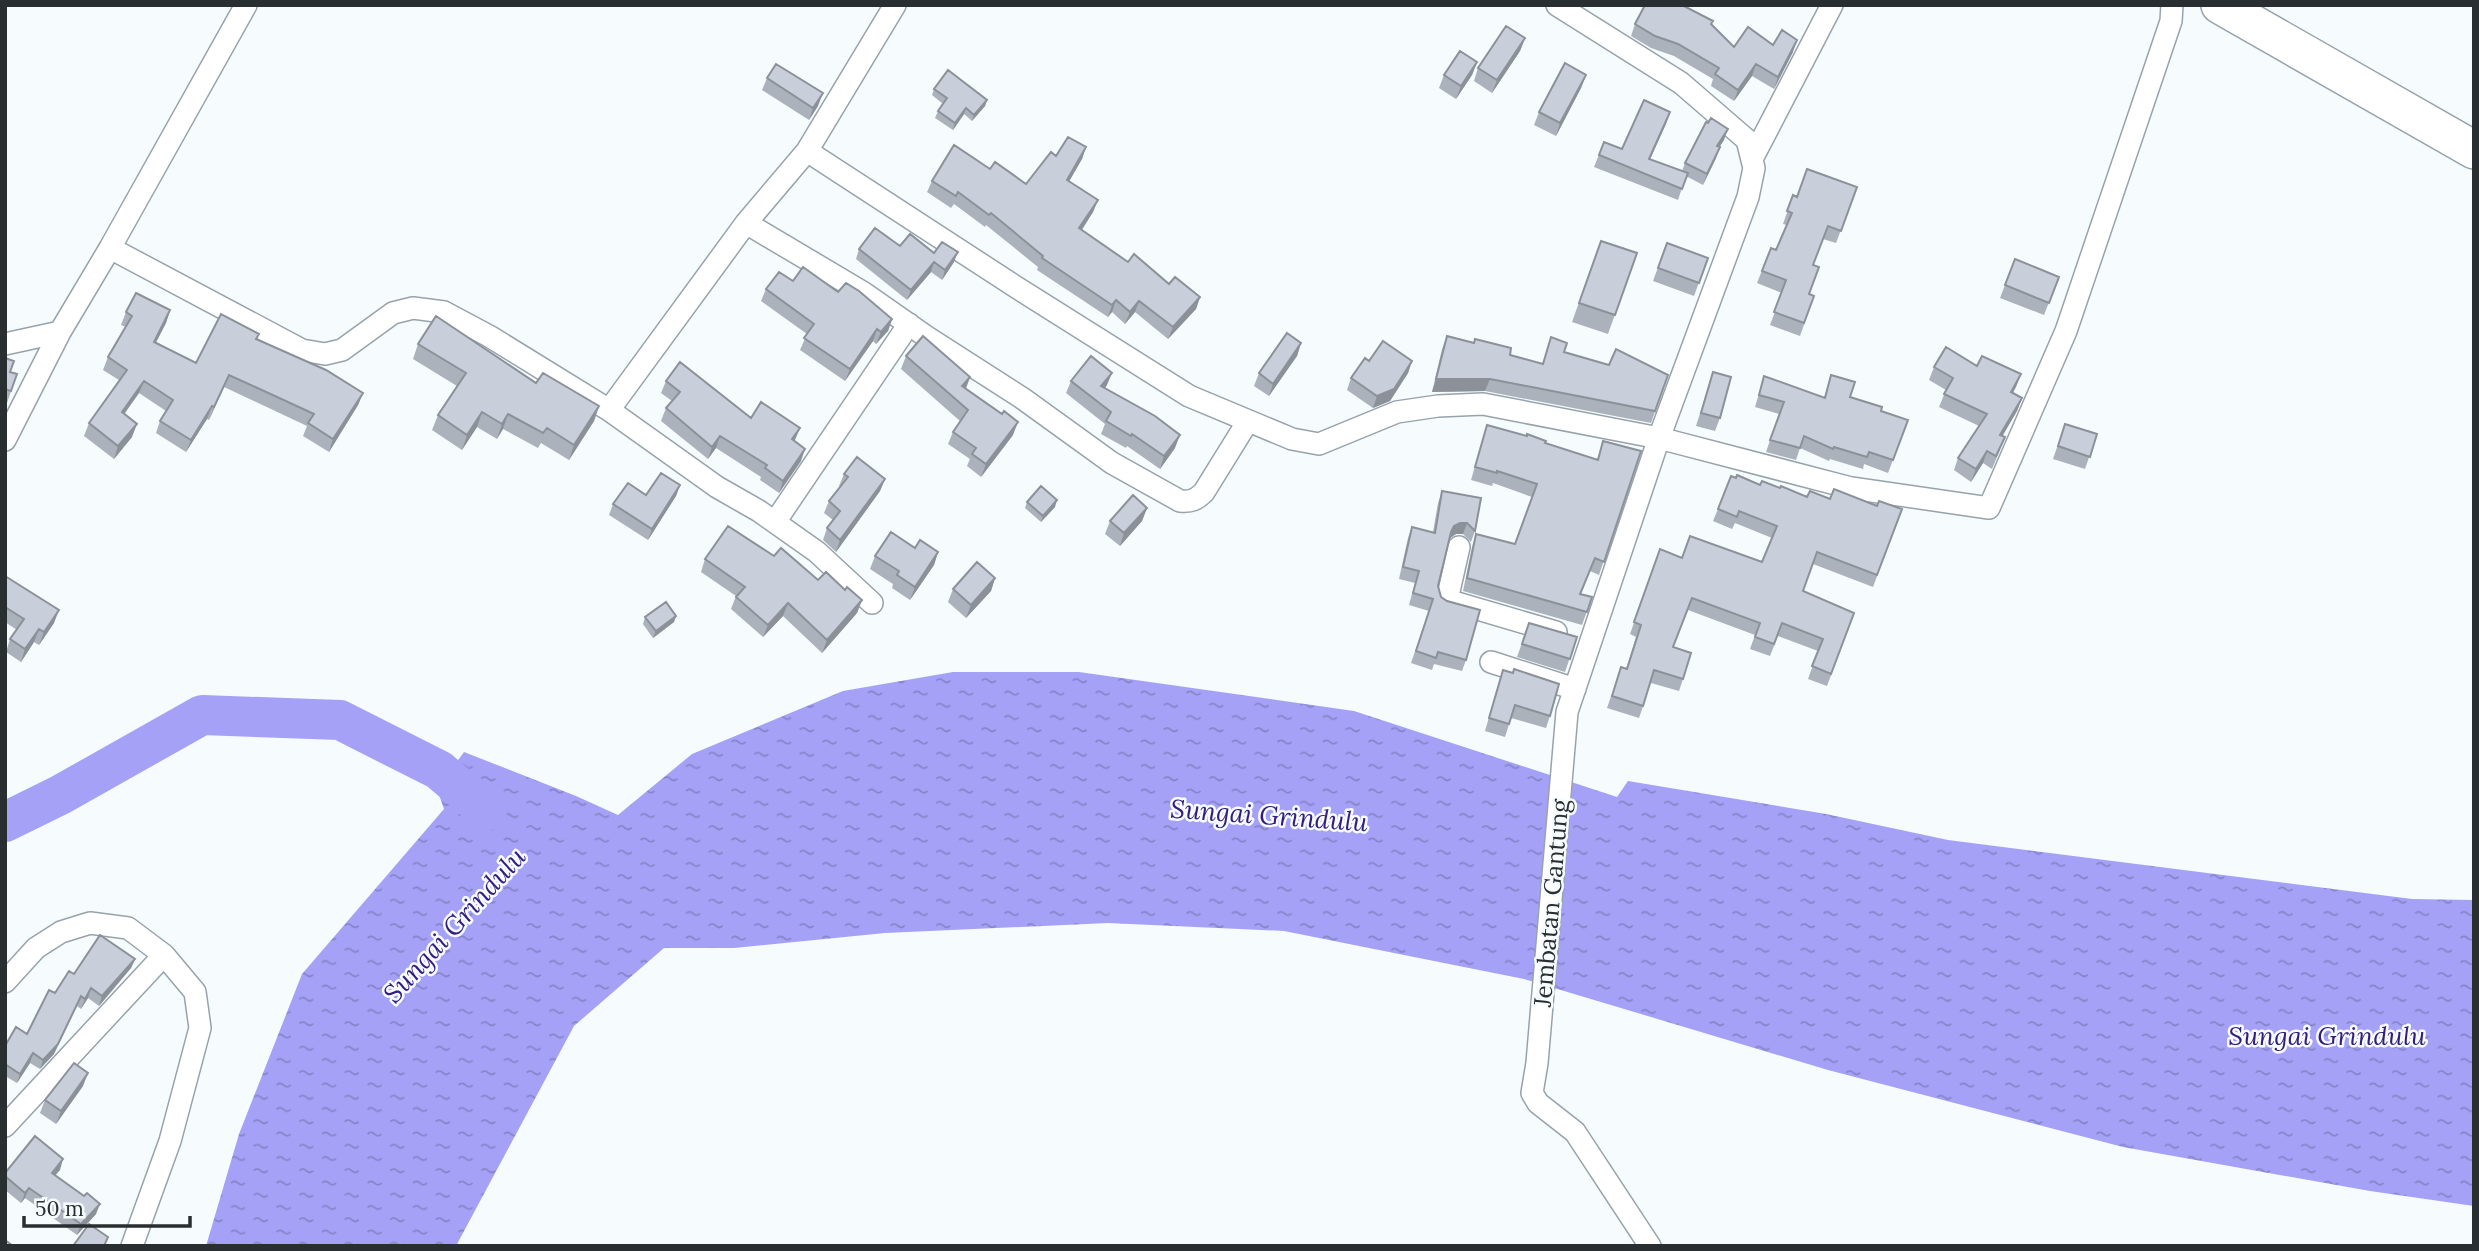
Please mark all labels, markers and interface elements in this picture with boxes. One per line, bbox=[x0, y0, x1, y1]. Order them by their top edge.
water label: Sungai Grindulu bbox=[1169, 792, 1369, 838]
street label: Jembatan Gantung bbox=[1526, 797, 1576, 1009]
water label: Sungai Grindulu bbox=[376, 840, 533, 1009]
water label: Sungai Grindulu bbox=[2228, 1019, 2426, 1052]
scale bar bbox=[24, 1184, 191, 1228]
text: 50 m bbox=[35, 1195, 84, 1222]

